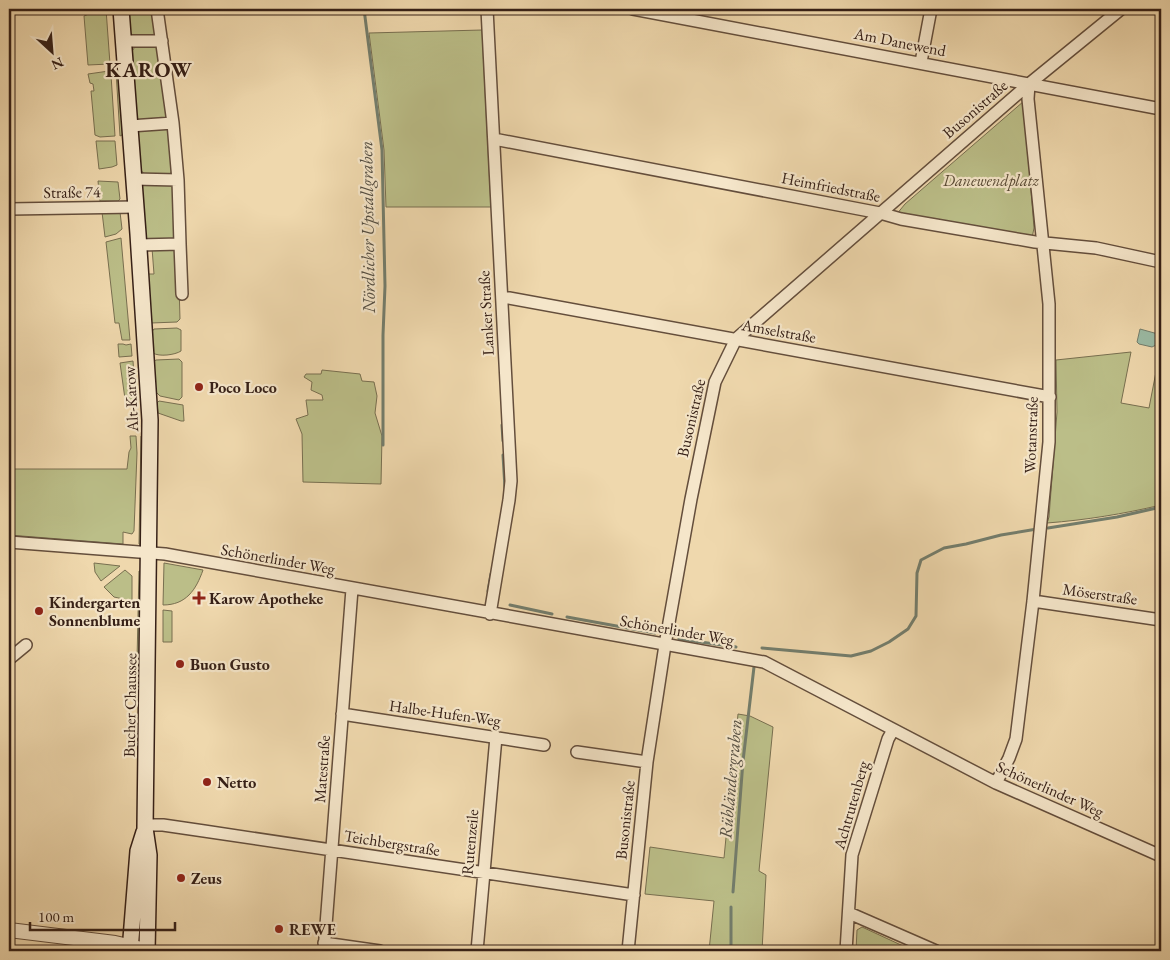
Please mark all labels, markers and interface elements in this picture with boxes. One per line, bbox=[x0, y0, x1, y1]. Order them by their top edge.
street label: Am Danewend bbox=[851, 23, 949, 61]
north arrow bbox=[28, 28, 78, 78]
text: N bbox=[48, 53, 67, 75]
district label: KAROW bbox=[105, 56, 193, 83]
street label: Busonistraße bbox=[938, 75, 1012, 143]
water label: Nördlicher Upstallgraben bbox=[354, 141, 381, 314]
street label: Heimfriedstraße bbox=[780, 167, 882, 207]
park label: Danewendplatz bbox=[942, 170, 1039, 191]
street label: Straße 74 bbox=[43, 181, 101, 203]
street label: Lanker Straße bbox=[473, 270, 499, 356]
street label: Amselstraße bbox=[739, 314, 818, 348]
street label: Alt-Karow bbox=[119, 365, 143, 433]
place label: Poco Loco bbox=[209, 377, 277, 398]
street label: Busonistraße bbox=[672, 377, 710, 459]
marker: Poco Loco bbox=[193, 381, 205, 393]
street label: Wotanstraße bbox=[1019, 396, 1043, 474]
street label: Schönerlinder Weg bbox=[219, 539, 338, 580]
street label: Möserstraße bbox=[1061, 578, 1139, 610]
place label: Karow Apotheke bbox=[209, 588, 324, 609]
place label: Kindergarten Sonnenblume bbox=[49, 592, 140, 631]
marker: Karow Apotheke bbox=[193, 592, 205, 604]
marker: Kindergarten Sonnenblume bbox=[33, 605, 45, 617]
street label: Schönerlinder Weg bbox=[618, 610, 737, 651]
street label: Bucher Chaussee bbox=[119, 653, 141, 757]
place label: Buon Gusto bbox=[190, 654, 270, 675]
marker: Buon Gusto bbox=[174, 658, 186, 670]
street label: Halbe-Hufen-Weg bbox=[388, 695, 503, 731]
water label: Rübländergraben bbox=[713, 718, 748, 840]
street label: Matestraße bbox=[309, 734, 335, 804]
street label: Schönerlinder Weg bbox=[993, 756, 1108, 822]
street label: Achtrutenberg bbox=[828, 757, 874, 853]
place label: Netto bbox=[217, 772, 256, 793]
marker: Netto bbox=[201, 776, 213, 788]
street label: Busonistraße bbox=[610, 779, 640, 861]
street label: Rutenzeile bbox=[457, 808, 483, 876]
street label: Teichbergstraße bbox=[342, 825, 442, 861]
place label: Zeus bbox=[191, 868, 222, 889]
marker: Zeus bbox=[175, 872, 187, 884]
scale bar bbox=[30, 900, 175, 932]
text: 100 m bbox=[38, 907, 75, 926]
place label: REWE bbox=[289, 919, 336, 940]
marker: REWE bbox=[273, 923, 285, 935]

